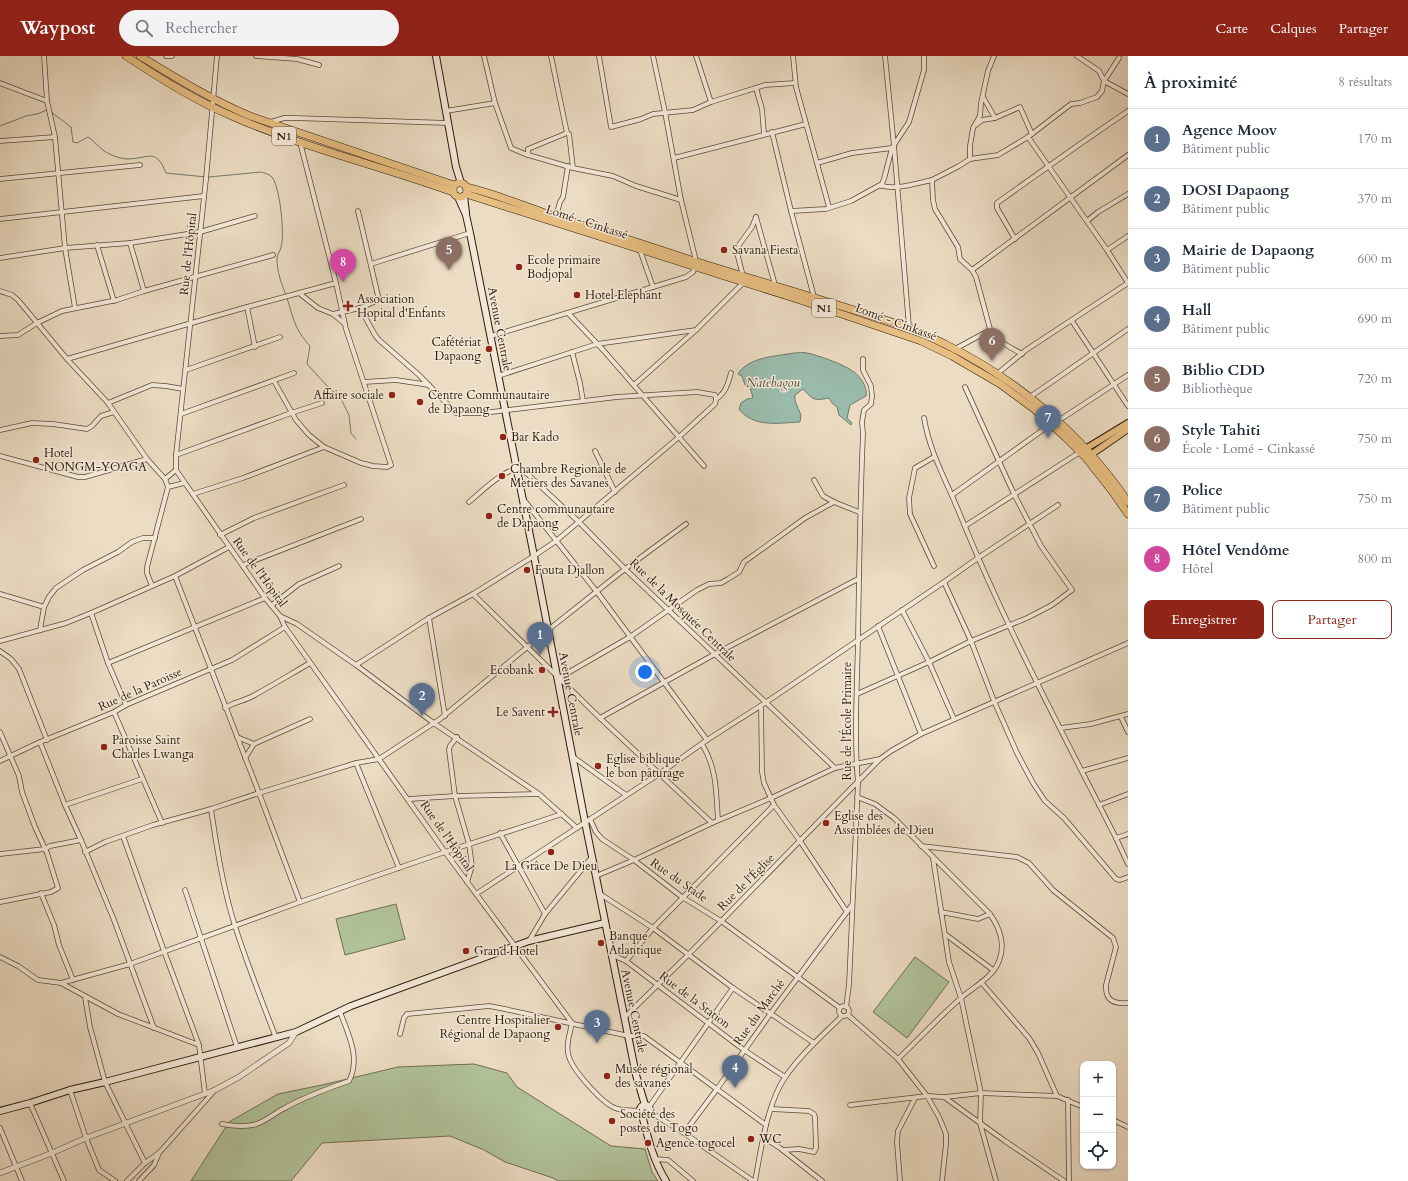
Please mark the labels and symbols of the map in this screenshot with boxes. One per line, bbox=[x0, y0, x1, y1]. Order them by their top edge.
road number: N1 bbox=[272, 127, 296, 145]
street label: Lomé - Cinkassé bbox=[544, 201, 630, 243]
street label: Rue de l'Hôpital bbox=[176, 212, 200, 296]
pin: 5 bbox=[436, 237, 462, 270]
place label: Savana Fiesta bbox=[732, 242, 799, 258]
marker: Savana Fiesta bbox=[719, 245, 729, 255]
pin: 8 bbox=[330, 249, 356, 282]
place label: Ecole primaire Bodjopal bbox=[527, 252, 601, 282]
marker: Ecole primaire Bodjopal bbox=[514, 262, 524, 272]
street label: Avenue Centrale bbox=[484, 286, 516, 372]
place label: Hotel Elephant bbox=[585, 287, 662, 303]
marker: Hotel Elephant bbox=[572, 290, 582, 300]
place label: Association Hopital d'Enfants bbox=[357, 291, 445, 321]
road number: N1 bbox=[812, 299, 836, 317]
marker: Association Hopital d'Enfants bbox=[342, 300, 354, 312]
street label: Lomé - Cinkassé bbox=[853, 300, 939, 344]
pin: 6 bbox=[979, 328, 1005, 361]
place label: Cafétériat Dapaong bbox=[432, 334, 481, 364]
marker: Cafétériat Dapaong bbox=[484, 344, 494, 354]
water label: Natebagou bbox=[746, 374, 800, 392]
place label: Affaire sociale bbox=[314, 387, 384, 403]
place label: Centre Communautaire de Dapaong bbox=[428, 387, 550, 417]
marker: Affaire sociale bbox=[387, 390, 397, 400]
marker: Centre Communautaire de Dapaong bbox=[415, 397, 425, 407]
pin: 7 bbox=[1035, 405, 1061, 438]
place label: Bar Kado bbox=[511, 429, 559, 445]
marker: Bar Kado bbox=[498, 432, 508, 442]
place label: Hotel NONGM-YOAGA bbox=[44, 445, 147, 475]
marker: Hotel NONGM-YOAGA bbox=[31, 455, 41, 465]
place label: Chambre Regionale de Metiers des Savanes bbox=[510, 461, 627, 491]
marker: Chambre Regionale de Metiers des Savanes bbox=[497, 471, 507, 481]
place label: Centre communautaire de Dapaong bbox=[497, 501, 615, 531]
marker: Centre communautaire de Dapaong bbox=[484, 511, 494, 521]
street label: Rue de l'Hôpital bbox=[229, 534, 291, 610]
street label: Rue de la Mosquée Centrale bbox=[626, 555, 740, 665]
place label: Fouta Djallon bbox=[535, 562, 605, 578]
marker: Fouta Djallon bbox=[522, 565, 532, 575]
pin: 1 bbox=[527, 622, 553, 655]
street label: Avenue Centrale bbox=[555, 651, 587, 737]
place label: Ecobank bbox=[490, 662, 535, 678]
your location bbox=[635, 662, 655, 682]
street label: Rue de l'École Primaire bbox=[838, 662, 855, 780]
street label: Rue de la Paroisse bbox=[96, 663, 184, 715]
marker: Ecobank bbox=[537, 665, 547, 675]
pin: 2 bbox=[409, 683, 435, 716]
place label: Le Savent bbox=[496, 704, 545, 720]
marker: Le Savent bbox=[548, 707, 558, 717]
place label: Paroisse Saint Charles Lwanga bbox=[112, 732, 195, 762]
marker: Paroisse Saint Charles Lwanga bbox=[99, 742, 109, 752]
place label: Eglise biblique le bon pâturage bbox=[606, 751, 684, 781]
marker: Eglise biblique le bon pâturage bbox=[593, 761, 603, 771]
street label: Rue de l'Hôpital bbox=[417, 798, 477, 874]
place label: Eglise des Assemblées de Dieu bbox=[834, 808, 934, 838]
marker: Eglise des Assemblées de Dieu bbox=[821, 818, 831, 828]
marker: La Grâce De Dieu bbox=[546, 847, 556, 857]
street label: Rue de l'Église bbox=[713, 849, 778, 914]
street label: Rue du Stade bbox=[647, 854, 711, 906]
place label: La Grâce De Dieu bbox=[505, 858, 598, 874]
place label: Banque Atlantique bbox=[609, 928, 662, 958]
marker: Banque Atlantique bbox=[596, 938, 606, 948]
place label: Grand Hotel bbox=[474, 943, 538, 959]
marker: Grand Hotel bbox=[461, 946, 471, 956]
street label: Avenue Centrale bbox=[617, 968, 651, 1054]
street label: Rue de la Station bbox=[656, 968, 734, 1032]
street label: Rue du Marché bbox=[730, 976, 788, 1048]
pin: 3 bbox=[584, 1010, 610, 1043]
place label: Centre Hospitalier Régional de Dapaong bbox=[440, 1012, 551, 1042]
marker: Centre Hospitalier Régional de Dapaong bbox=[553, 1022, 563, 1032]
pin: 4 bbox=[722, 1055, 748, 1088]
place label: Musée régional des savanes bbox=[615, 1061, 693, 1091]
marker: Musée régional des savanes bbox=[602, 1071, 612, 1081]
place label: Société des postes du Togo bbox=[620, 1106, 699, 1136]
marker: Société des postes du Togo bbox=[607, 1116, 617, 1126]
place label: WC bbox=[758, 1131, 781, 1147]
marker: WC bbox=[746, 1134, 756, 1144]
place label: Agence togocel bbox=[656, 1135, 735, 1151]
marker: Agence togocel bbox=[643, 1138, 653, 1148]

